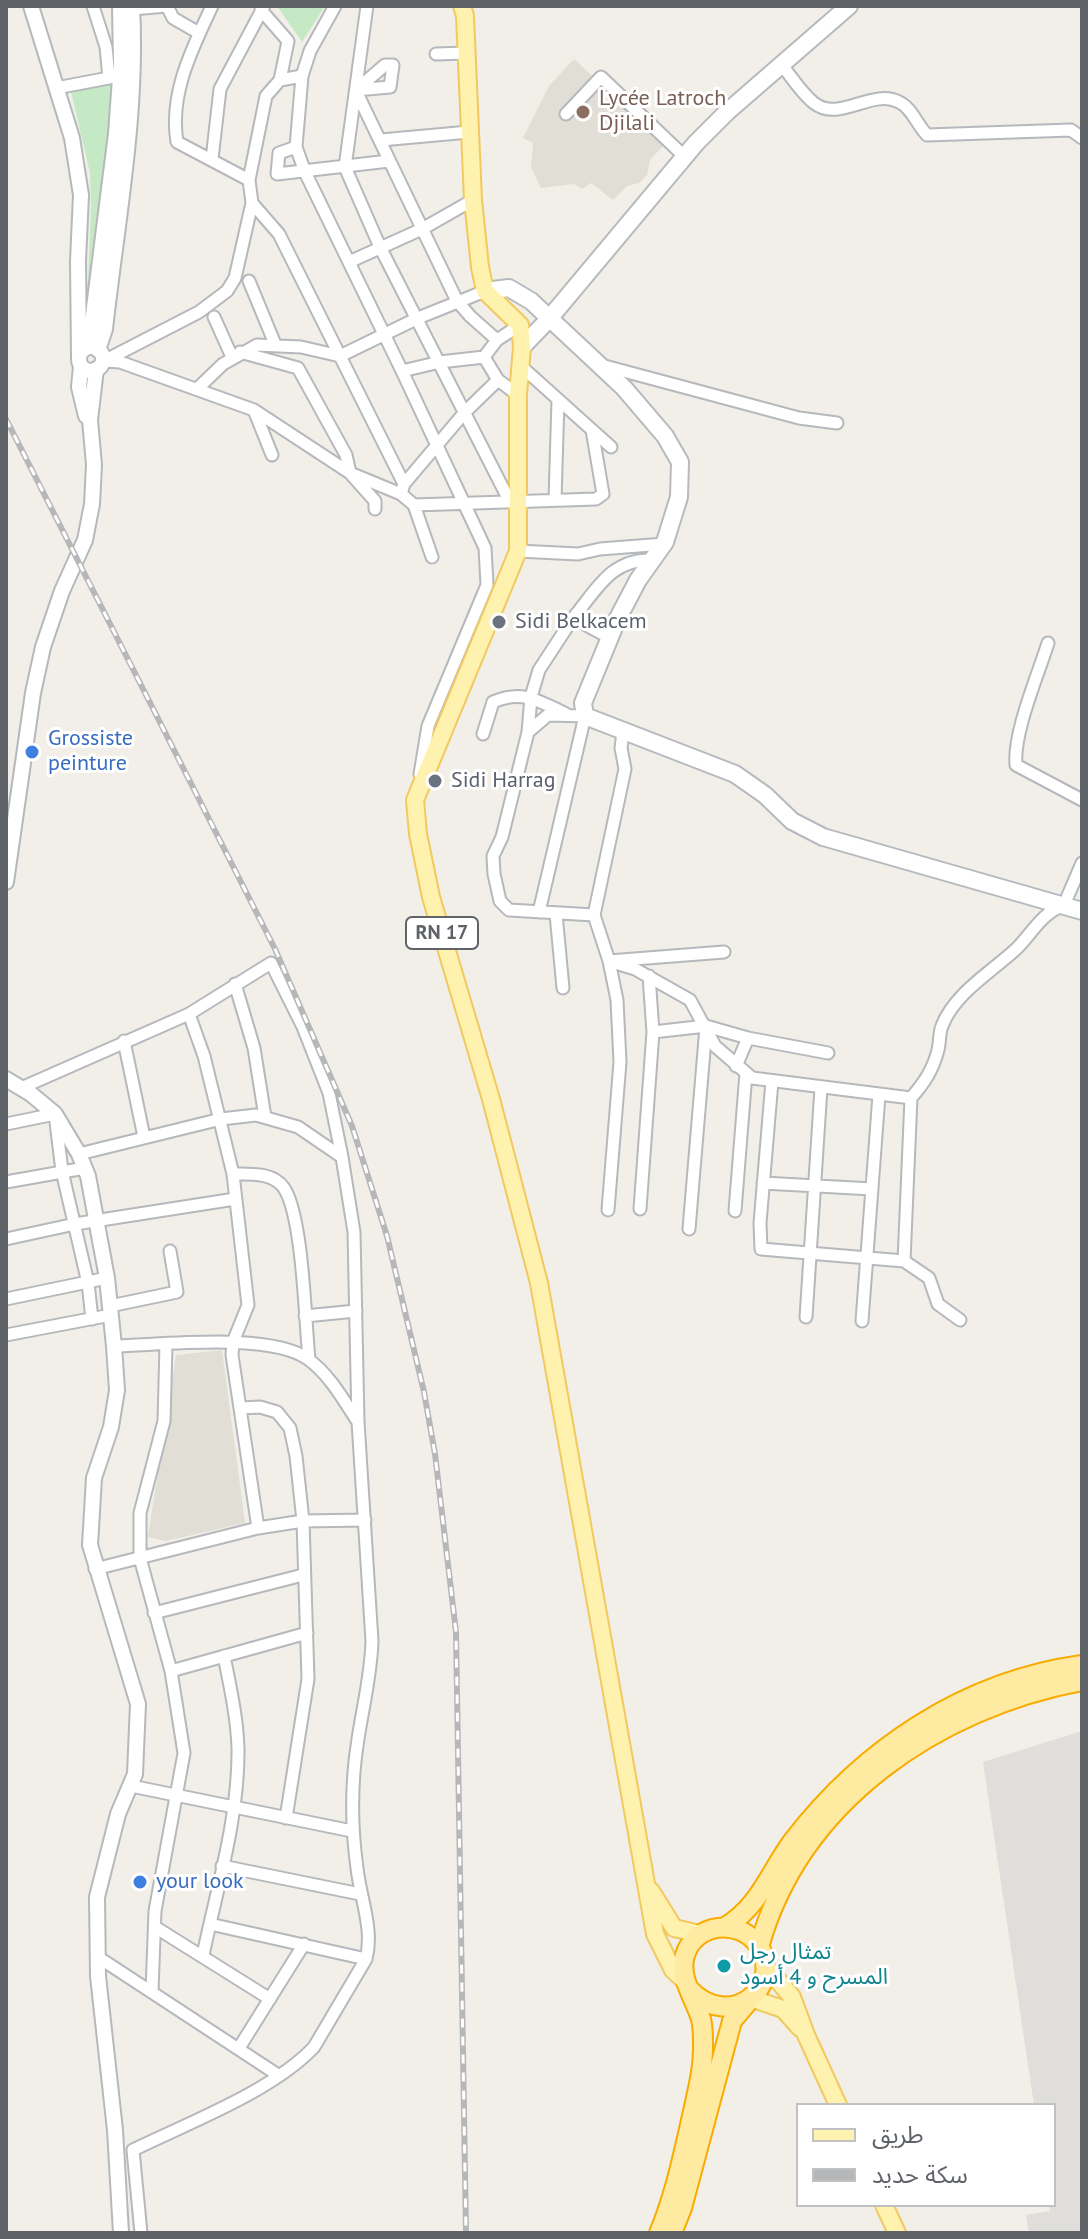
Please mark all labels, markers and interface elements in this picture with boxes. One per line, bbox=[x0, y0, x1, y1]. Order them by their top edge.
place label: Lycée Latroch Djilali bbox=[599, 86, 726, 138]
marker: Lycée Latroch Djilali bbox=[574, 103, 592, 121]
place label: Sidi Belkacem bbox=[515, 609, 647, 635]
marker: Sidi Belkacem bbox=[490, 613, 508, 631]
place label: Grossiste peinture bbox=[48, 726, 133, 778]
marker: Grossiste peinture bbox=[23, 743, 41, 761]
place label: Sidi Harrag bbox=[451, 768, 556, 794]
marker: Sidi Harrag bbox=[426, 772, 444, 790]
road number: RN 17 bbox=[406, 917, 478, 949]
place label: your look bbox=[156, 1869, 244, 1895]
marker: your look bbox=[131, 1873, 149, 1891]
place label: تمثال رجل المسرح و 4 أسود bbox=[740, 1940, 888, 1992]
marker: تمثال رجل المسرح و 4 أسود bbox=[715, 1957, 733, 1975]
legend bbox=[796, 2103, 1056, 2207]
text: طريق bbox=[872, 2119, 924, 2150]
text: سكة حديد bbox=[872, 2159, 968, 2190]

